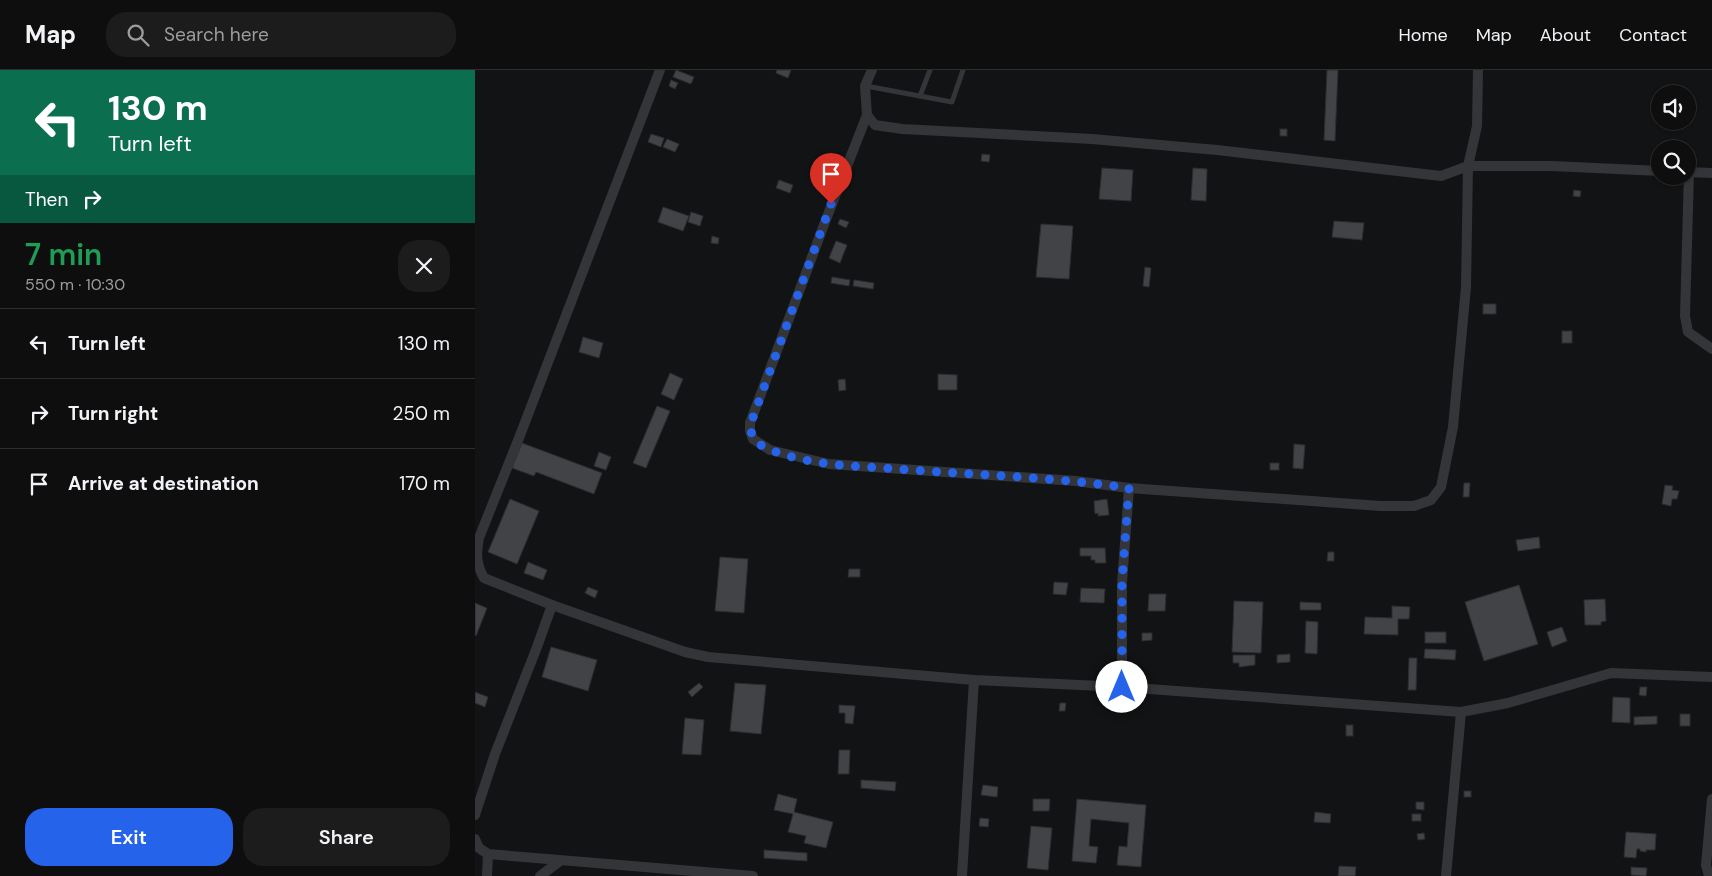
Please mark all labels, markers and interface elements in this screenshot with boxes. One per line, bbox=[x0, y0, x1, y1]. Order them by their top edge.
search box bbox=[106, 12, 456, 57]
text: Map bbox=[25, 19, 76, 50]
icon: search bbox=[124, 21, 152, 49]
text: Search here bbox=[164, 22, 269, 47]
text: Home bbox=[1398, 23, 1448, 47]
text: Map bbox=[1476, 23, 1512, 47]
text: About bbox=[1540, 23, 1591, 47]
text: Contact bbox=[1619, 23, 1687, 47]
text: 130 m bbox=[108, 85, 208, 131]
map controls bbox=[1651, 85, 1696, 185]
button: sound bbox=[1651, 85, 1696, 130]
icon: left bbox=[25, 90, 90, 155]
text: Turn left bbox=[108, 129, 192, 158]
button: search bbox=[1651, 140, 1696, 185]
pin bbox=[810, 153, 852, 204]
icon: arrive bbox=[817, 160, 845, 188]
icon: right bbox=[78, 185, 106, 213]
text: Then bbox=[25, 187, 68, 212]
text: 7 min bbox=[25, 235, 102, 274]
button: close bbox=[398, 240, 450, 292]
text: 550 m · 10:30 bbox=[25, 274, 125, 295]
icon: left bbox=[25, 330, 53, 358]
text: Turn left bbox=[68, 331, 146, 356]
text: 130 m bbox=[398, 331, 450, 356]
icon: right bbox=[25, 400, 53, 428]
text: Turn right bbox=[68, 401, 158, 426]
text: 250 m bbox=[392, 401, 450, 426]
icon: arrive bbox=[25, 470, 53, 498]
text: Arrive at destination bbox=[68, 471, 259, 496]
text: 170 m bbox=[399, 471, 450, 496]
position arrow bbox=[1095, 660, 1147, 712]
button: Exit bbox=[25, 808, 233, 866]
button: Share bbox=[243, 808, 450, 866]

